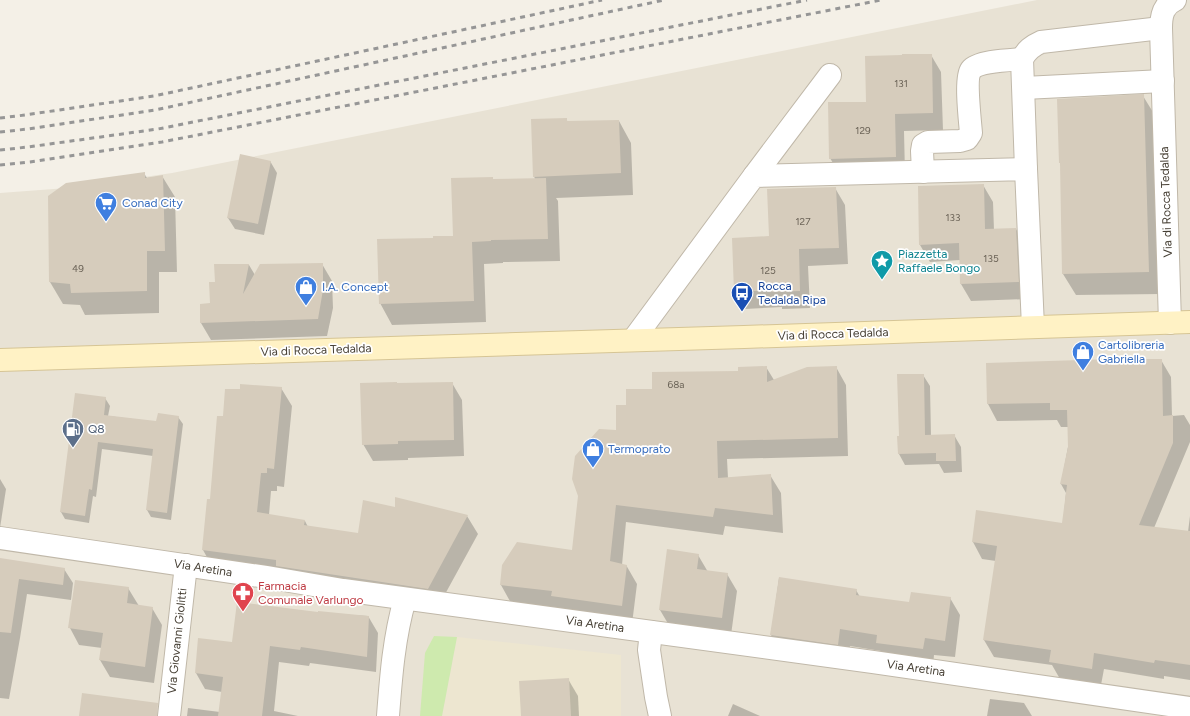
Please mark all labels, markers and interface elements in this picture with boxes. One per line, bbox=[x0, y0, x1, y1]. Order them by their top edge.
house number: 131 bbox=[894, 77, 908, 90]
house number: 129 bbox=[855, 124, 871, 137]
street label: Via di Rocca Tedalda bbox=[1157, 146, 1175, 258]
supermarket icon: Conad City bbox=[93, 190, 119, 223]
place label: Conad City bbox=[122, 196, 183, 210]
house number: 133 bbox=[945, 211, 961, 224]
house number: 127 bbox=[795, 215, 811, 228]
place label: Piazzetta Raffaele Bongo bbox=[898, 247, 980, 275]
place icon: Piazzetta Raffaele Bongo bbox=[869, 248, 895, 281]
house number: 135 bbox=[983, 252, 999, 265]
house number: 49 bbox=[72, 262, 84, 275]
house number: 125 bbox=[760, 264, 776, 277]
shop icon: I.A. Concept bbox=[293, 274, 319, 307]
place label: Rocca Tedalda Ripa bbox=[758, 279, 826, 307]
place label: I.A. Concept bbox=[322, 280, 389, 294]
bus stop icon: Rocca Tedalda Ripa bbox=[729, 280, 755, 313]
street label: Via di Rocca Tedalda bbox=[777, 325, 889, 343]
place label: Cartolibreria Gabriella bbox=[1098, 338, 1164, 366]
shop icon: Cartolibreria Gabriella bbox=[1070, 339, 1096, 372]
street label: Via di Rocca Tedalda bbox=[260, 341, 372, 359]
house number: 68a bbox=[668, 378, 684, 391]
fuel station icon: Q8 bbox=[60, 416, 86, 449]
place label: Q8 bbox=[88, 422, 105, 436]
shop icon: Termoprato bbox=[580, 436, 606, 469]
place label: Termoprato bbox=[608, 442, 670, 456]
street label: Via Aretina bbox=[173, 556, 233, 580]
place label: Farmacia Comunale Varlungo bbox=[258, 579, 364, 607]
pharmacy icon: Farmacia Comunale Varlungo bbox=[230, 580, 256, 613]
street label: Via Giovanni Giolitti bbox=[164, 587, 190, 695]
street label: Via Aretina bbox=[565, 613, 625, 635]
street label: Via Aretina bbox=[886, 657, 946, 679]

